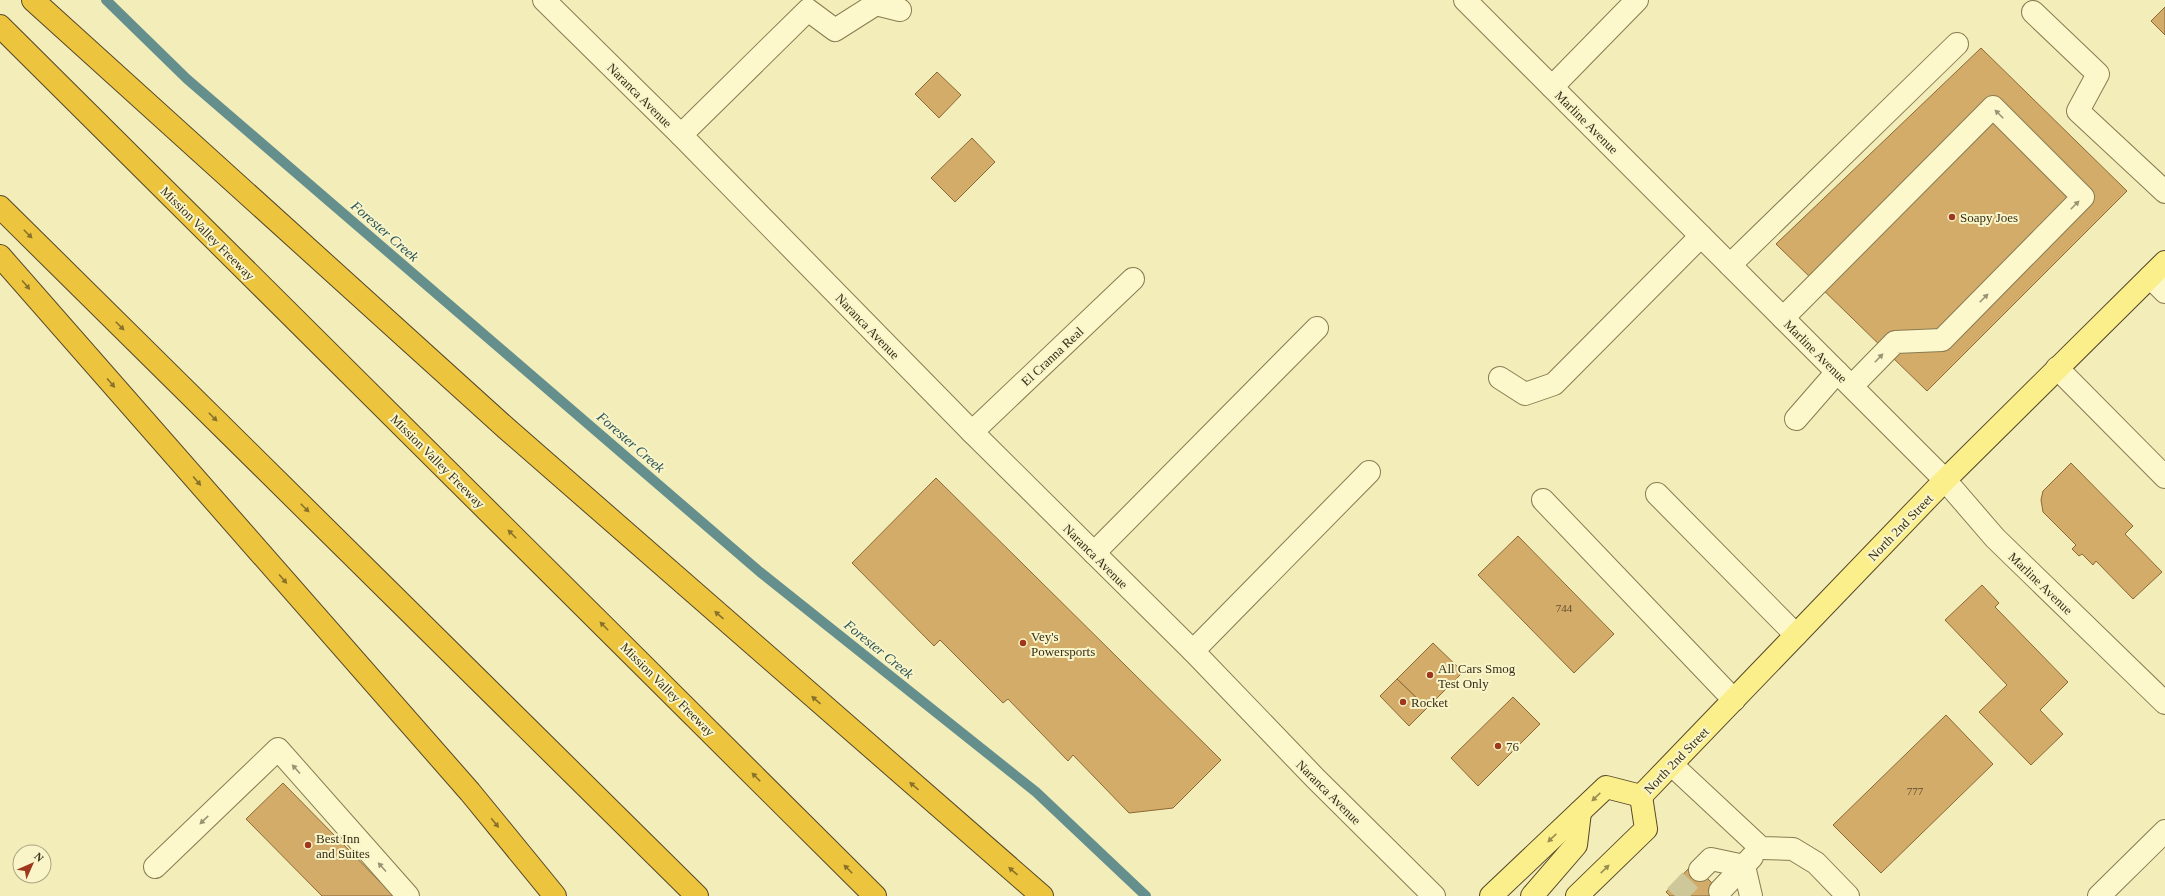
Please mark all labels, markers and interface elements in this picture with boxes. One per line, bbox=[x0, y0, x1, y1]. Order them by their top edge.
street label: Naranca Avenue bbox=[604, 60, 675, 131]
street label: Marline Avenue bbox=[1552, 88, 1622, 157]
one-way arrow bbox=[1994, 109, 2004, 119]
street label: Mission Valley Freeway bbox=[158, 183, 258, 284]
water label: Forester Creek bbox=[347, 197, 422, 265]
one-way arrow bbox=[2070, 200, 2080, 210]
place label: Soapy Joes bbox=[1960, 210, 2018, 225]
marker: Soapy Joes bbox=[1947, 212, 1957, 222]
one-way arrow bbox=[23, 229, 33, 239]
one-way arrow bbox=[21, 280, 30, 291]
street label: Naranca Avenue bbox=[833, 290, 903, 362]
one-way arrow bbox=[1979, 293, 1989, 303]
street label: Marline Avenue bbox=[1781, 317, 1851, 386]
one-way arrow bbox=[115, 321, 125, 331]
street label: El Cranna Real bbox=[1018, 324, 1087, 389]
one-way arrow bbox=[1874, 353, 1884, 363]
one-way arrow bbox=[107, 378, 116, 388]
water label: Forester Creek bbox=[593, 408, 668, 476]
street label: Mission Valley Freeway bbox=[388, 411, 488, 512]
one-way arrow bbox=[208, 412, 218, 422]
one-way arrow bbox=[193, 476, 202, 486]
street label: North 2nd Street bbox=[1865, 491, 1936, 564]
one-way arrow bbox=[300, 503, 310, 513]
street label: Naranca Avenue bbox=[1060, 521, 1131, 592]
one-way arrow bbox=[507, 529, 516, 539]
street label: Marline Avenue bbox=[2006, 549, 2076, 618]
one-way arrow bbox=[278, 574, 287, 583]
house number: 744 bbox=[1556, 602, 1573, 614]
one-way arrow bbox=[713, 610, 724, 619]
water label: Forester Creek bbox=[841, 616, 917, 682]
one-way arrow bbox=[599, 621, 609, 631]
place label: Vey's Powersports bbox=[1031, 629, 1095, 659]
marker: Vey's Powersports bbox=[1018, 638, 1028, 648]
street label: Mission Valley Freeway bbox=[618, 639, 718, 740]
place label: All Cars Smog Test Only bbox=[1438, 661, 1516, 691]
marker: All Cars Smog Test Only bbox=[1425, 670, 1435, 680]
place label: Rocket bbox=[1411, 695, 1448, 710]
one-way arrow bbox=[811, 696, 822, 705]
marker: Rocket bbox=[1398, 697, 1408, 707]
street label: North 2nd Street bbox=[1641, 724, 1712, 797]
place label: 76 bbox=[1506, 739, 1520, 754]
marker: 76 bbox=[1493, 741, 1503, 751]
street label: Naranca Avenue bbox=[1293, 757, 1364, 828]
one-way arrow bbox=[292, 765, 301, 774]
one-way arrow bbox=[751, 772, 760, 782]
one-way arrow bbox=[909, 781, 920, 790]
house number: 777 bbox=[1907, 785, 1924, 797]
one-way arrow bbox=[1591, 792, 1601, 802]
one-way arrow bbox=[199, 815, 209, 825]
one-way arrow bbox=[491, 817, 499, 828]
place label: Best Inn and Suites bbox=[316, 831, 370, 861]
one-way arrow bbox=[1547, 834, 1557, 843]
marker: Best Inn and Suites bbox=[303, 840, 313, 850]
north arrow bbox=[12, 844, 52, 884]
text: N bbox=[32, 850, 46, 864]
one-way arrow bbox=[377, 862, 387, 872]
one-way arrow bbox=[843, 864, 853, 873]
one-way arrow bbox=[1600, 864, 1610, 874]
one-way arrow bbox=[1008, 866, 1018, 875]

